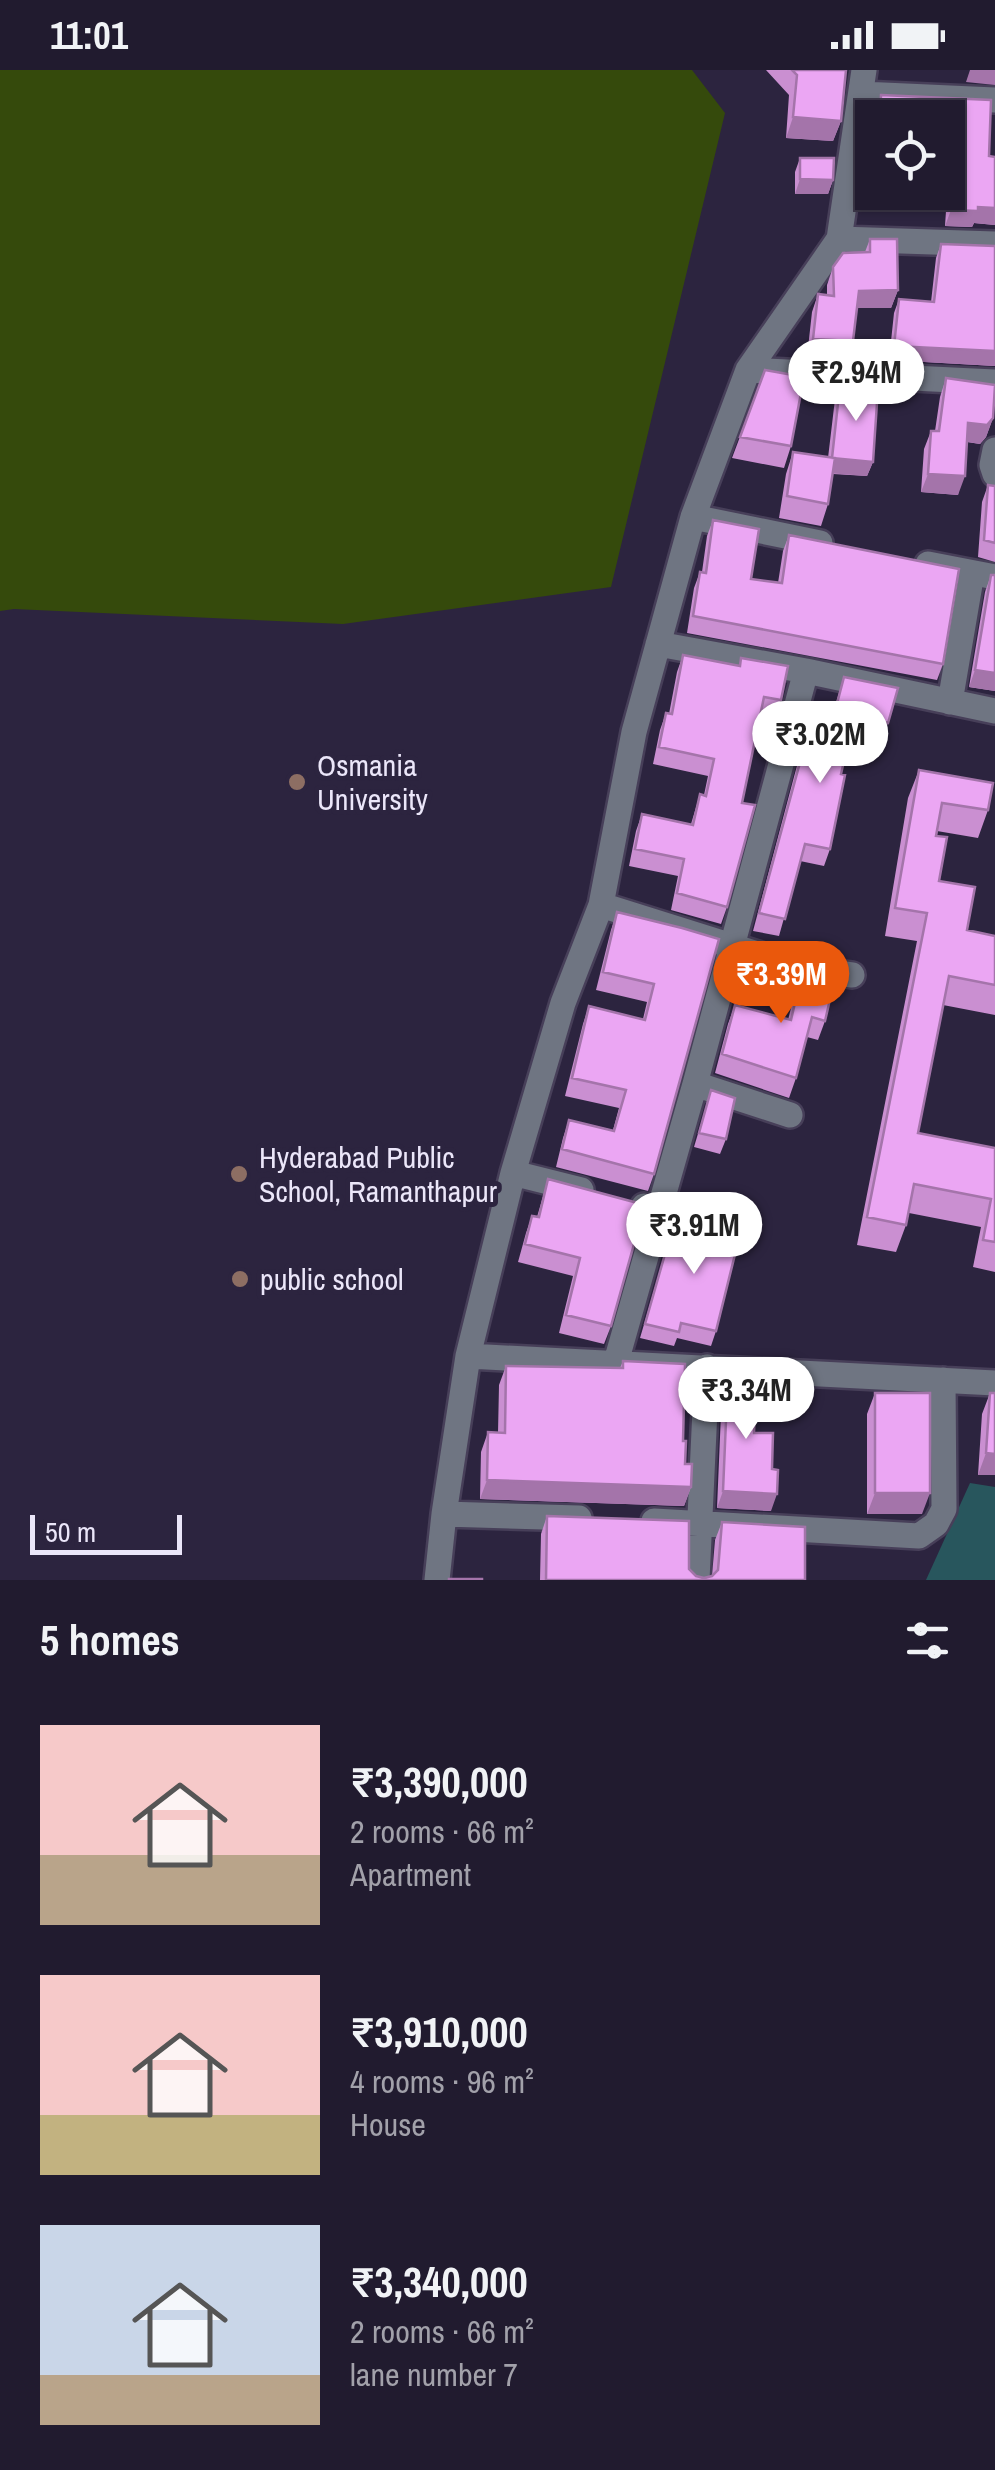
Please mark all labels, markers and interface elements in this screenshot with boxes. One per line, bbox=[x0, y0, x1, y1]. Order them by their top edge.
text: 11:01 bbox=[50, 10, 128, 61]
map controls bbox=[855, 100, 965, 210]
button: locate bbox=[855, 100, 965, 210]
pin: ₹2.94M bbox=[775, 339, 937, 424]
text: ₹2.94M bbox=[810, 350, 902, 393]
pin: ₹3.02M bbox=[739, 701, 901, 786]
text: ₹3.02M bbox=[774, 712, 866, 755]
place label: Osmania University bbox=[317, 745, 428, 819]
marker: Osmania University bbox=[286, 771, 308, 793]
pin: ₹3.39M bbox=[700, 941, 862, 1026]
text: ₹3.39M bbox=[735, 952, 827, 995]
place label: Hyderabad Public School, Ramanthapur bbox=[259, 1137, 498, 1211]
marker: Hyderabad Public School, Ramanthapur bbox=[228, 1163, 250, 1185]
pin: ₹3.91M bbox=[613, 1192, 775, 1277]
text: ₹3.91M bbox=[648, 1203, 740, 1246]
place label: public school bbox=[260, 1259, 404, 1299]
marker: public school bbox=[229, 1268, 251, 1290]
pin: ₹3.34M bbox=[665, 1357, 827, 1442]
text: ₹3.34M bbox=[700, 1368, 792, 1411]
scale bar bbox=[30, 1510, 182, 1554]
text: 50 m bbox=[45, 1513, 96, 1551]
text: 5 homes bbox=[40, 1612, 180, 1668]
icon: filters bbox=[900, 1613, 955, 1668]
text: ₹3,390,000 bbox=[350, 1754, 528, 1810]
icon: home bbox=[120, 1765, 240, 1885]
text: 2 rooms · 66 m² bbox=[350, 1810, 534, 1853]
text: Apartment bbox=[350, 1853, 471, 1896]
text: ₹3,910,000 bbox=[350, 2004, 528, 2060]
icon: home bbox=[120, 2015, 240, 2135]
text: 4 rooms · 96 m² bbox=[350, 2060, 534, 2103]
text: House bbox=[350, 2103, 426, 2146]
text: ₹3,340,000 bbox=[350, 2254, 528, 2310]
icon: home bbox=[120, 2265, 240, 2385]
text: 2 rooms · 66 m² bbox=[350, 2310, 534, 2353]
text: lane number 7 bbox=[350, 2353, 518, 2396]

